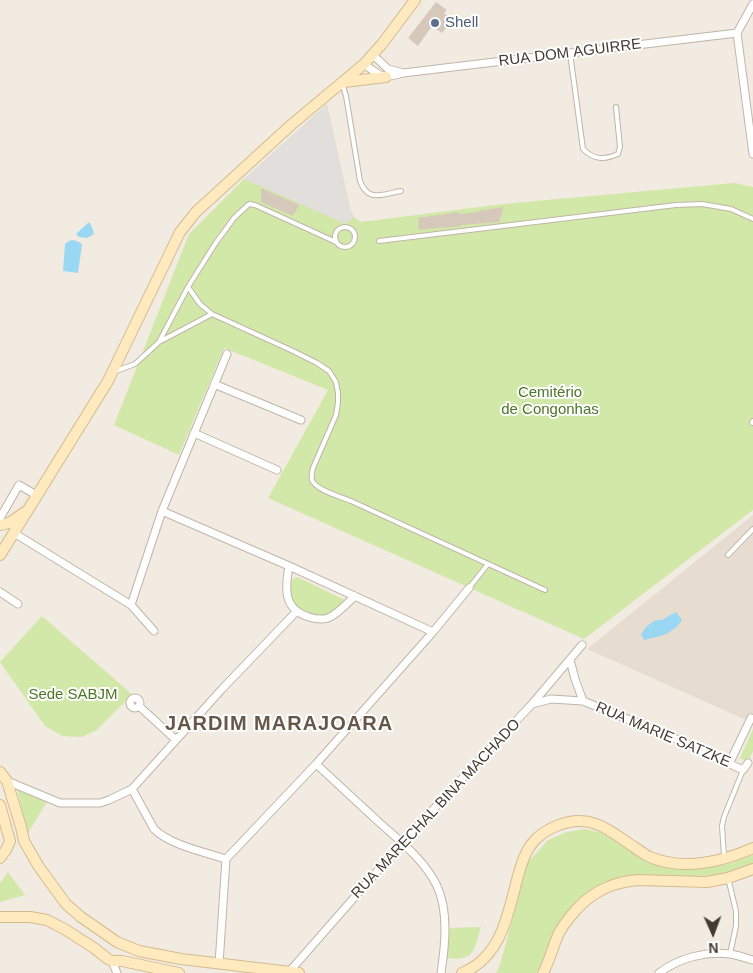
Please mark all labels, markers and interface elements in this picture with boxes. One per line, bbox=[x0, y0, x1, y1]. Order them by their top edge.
place label: Shell bbox=[445, 14, 478, 32]
marker: Shell bbox=[429, 17, 441, 29]
street label: RUA DOM AGUIRRE bbox=[498, 35, 642, 71]
park label: Cemitério de Congonhas bbox=[501, 384, 599, 419]
park label: Sede SABJM bbox=[28, 686, 118, 704]
street label: RUA MARIE SATZKE bbox=[593, 698, 733, 772]
district label: JARDIM MARAJOARA bbox=[163, 712, 395, 736]
street label: RUA MARECHAL BINA MACHADO bbox=[348, 715, 524, 903]
north arrow bbox=[688, 908, 738, 958]
text: N bbox=[708, 940, 719, 956]

